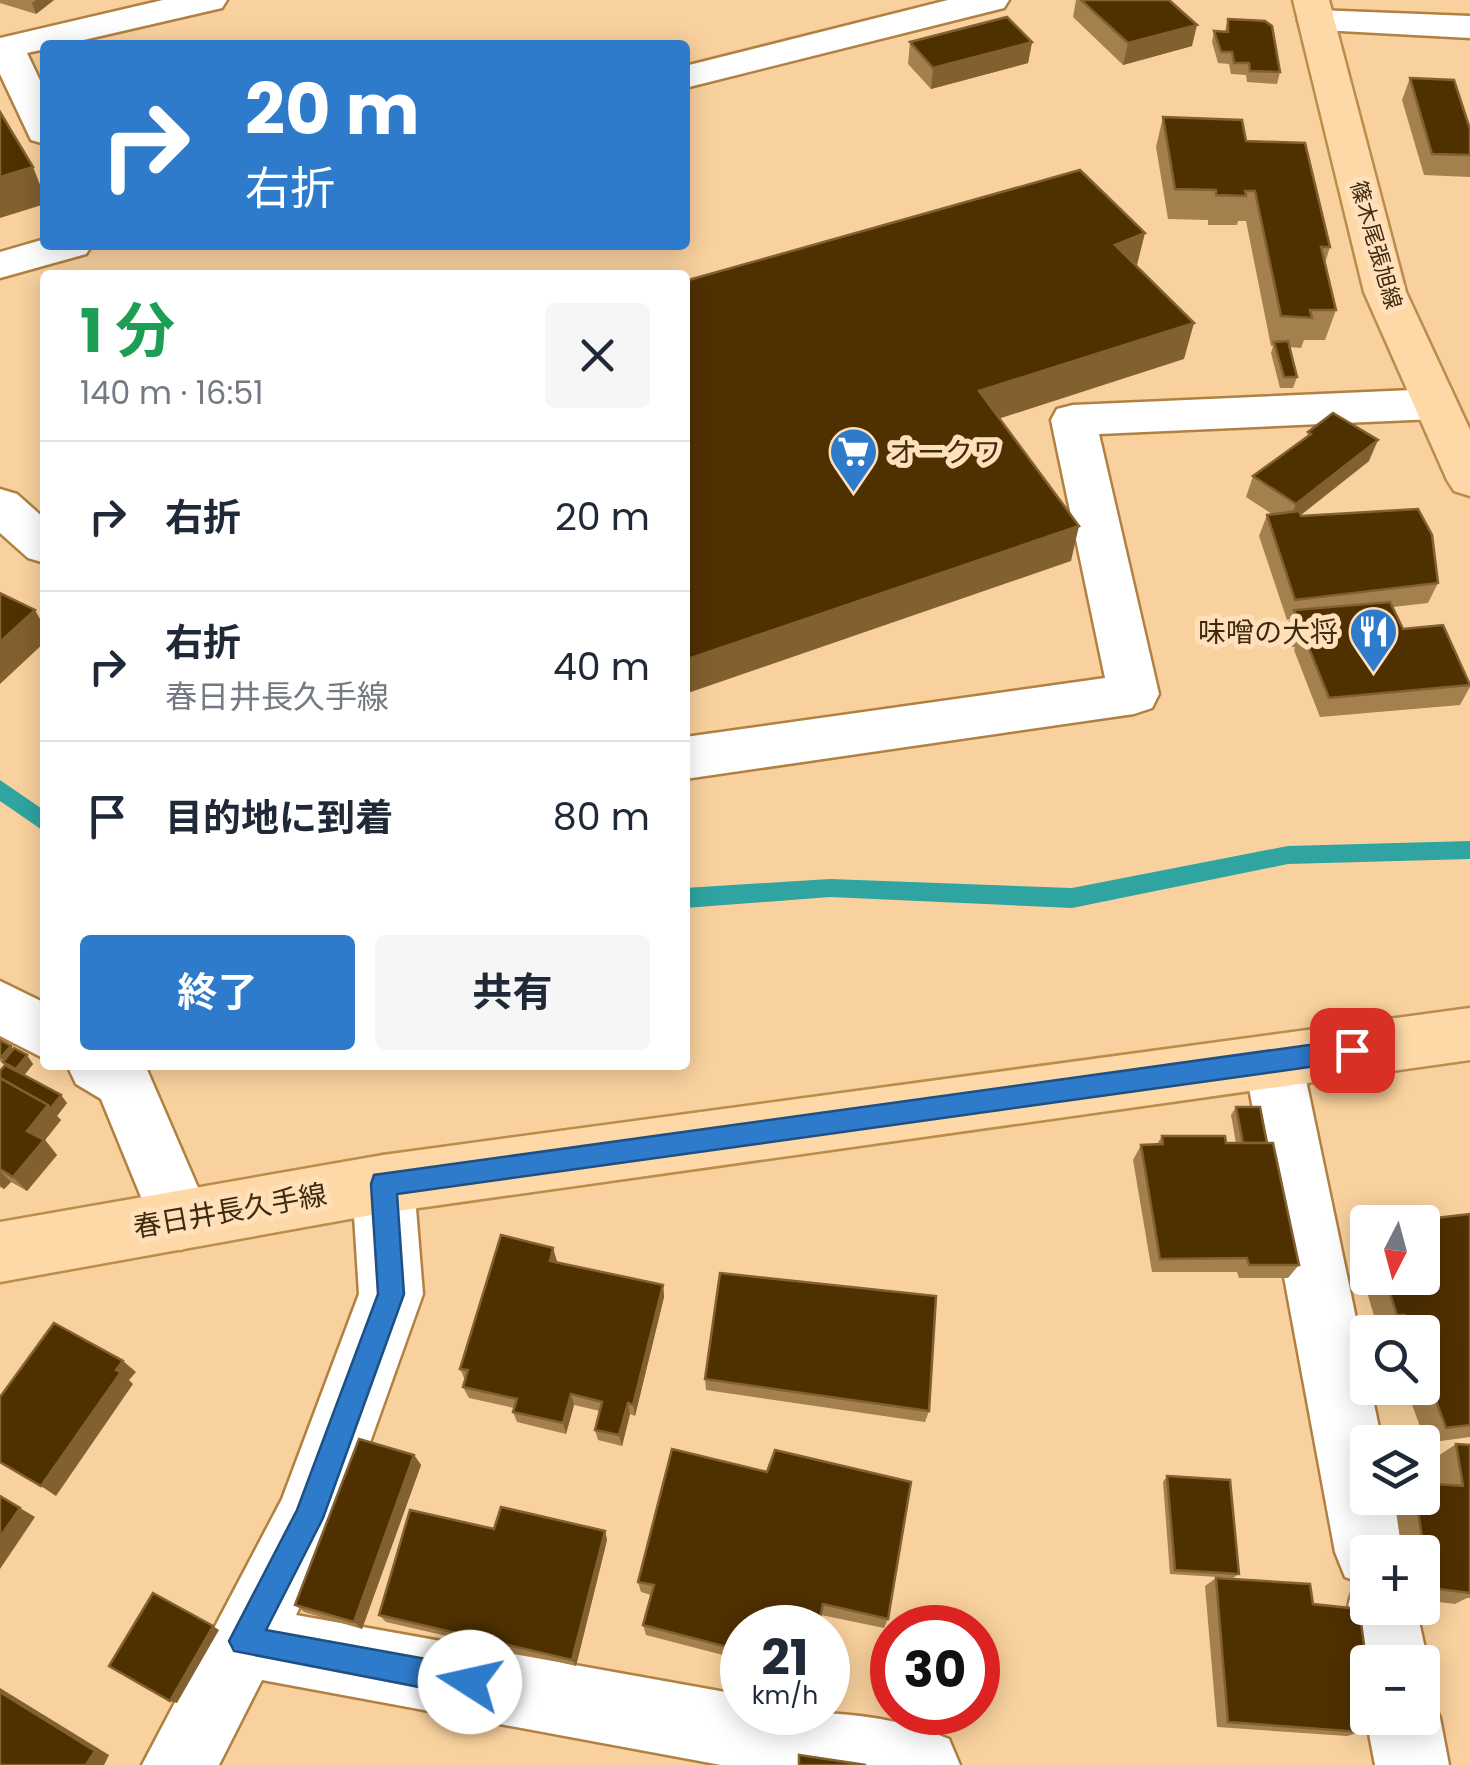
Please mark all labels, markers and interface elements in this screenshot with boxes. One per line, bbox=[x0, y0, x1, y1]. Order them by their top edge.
text: 20 m bbox=[245, 60, 420, 159]
icon: right bbox=[80, 80, 210, 210]
text: 右折 bbox=[245, 157, 335, 220]
street label: 篠木尾張旭線 bbox=[1343, 177, 1409, 313]
text: 1 分 bbox=[80, 289, 175, 373]
button: close bbox=[545, 303, 650, 408]
text: 140 m · 16:51 bbox=[80, 370, 264, 415]
supermarket icon: オークワ bbox=[828, 426, 880, 494]
place label: オークワ bbox=[889, 433, 1001, 472]
icon: right bbox=[80, 489, 135, 544]
text: 20 m bbox=[555, 490, 650, 543]
text: 右折 bbox=[165, 491, 241, 544]
restaurant icon: 味噌の大将 bbox=[1347, 606, 1399, 674]
place label: 味噌の大将 bbox=[1198, 613, 1338, 652]
text: 右折 bbox=[165, 616, 241, 669]
icon: right bbox=[80, 639, 135, 694]
text: 40 m bbox=[553, 640, 650, 693]
text: 春日井長久手線 bbox=[165, 674, 389, 719]
icon: arrive bbox=[80, 789, 135, 844]
text: 80 m bbox=[553, 790, 650, 843]
text: 目的地に到着 bbox=[165, 791, 393, 844]
button: 終了 bbox=[80, 935, 355, 1050]
button: 共有 bbox=[375, 935, 650, 1050]
pin bbox=[1310, 1008, 1395, 1093]
icon: arrive bbox=[1325, 1023, 1380, 1078]
street label: 春日井長久手線 bbox=[130, 1175, 330, 1247]
north arrow bbox=[1350, 1205, 1440, 1295]
map controls bbox=[1350, 1205, 1440, 1735]
button: search bbox=[1350, 1315, 1440, 1405]
button: layers bbox=[1350, 1425, 1440, 1515]
button: + bbox=[1350, 1535, 1440, 1625]
speed limit sign: 30 bbox=[870, 1605, 1000, 1735]
text: 21 bbox=[761, 1622, 809, 1693]
position arrow bbox=[418, 1630, 522, 1734]
button: − bbox=[1350, 1645, 1440, 1735]
text: km/h bbox=[752, 1678, 818, 1713]

